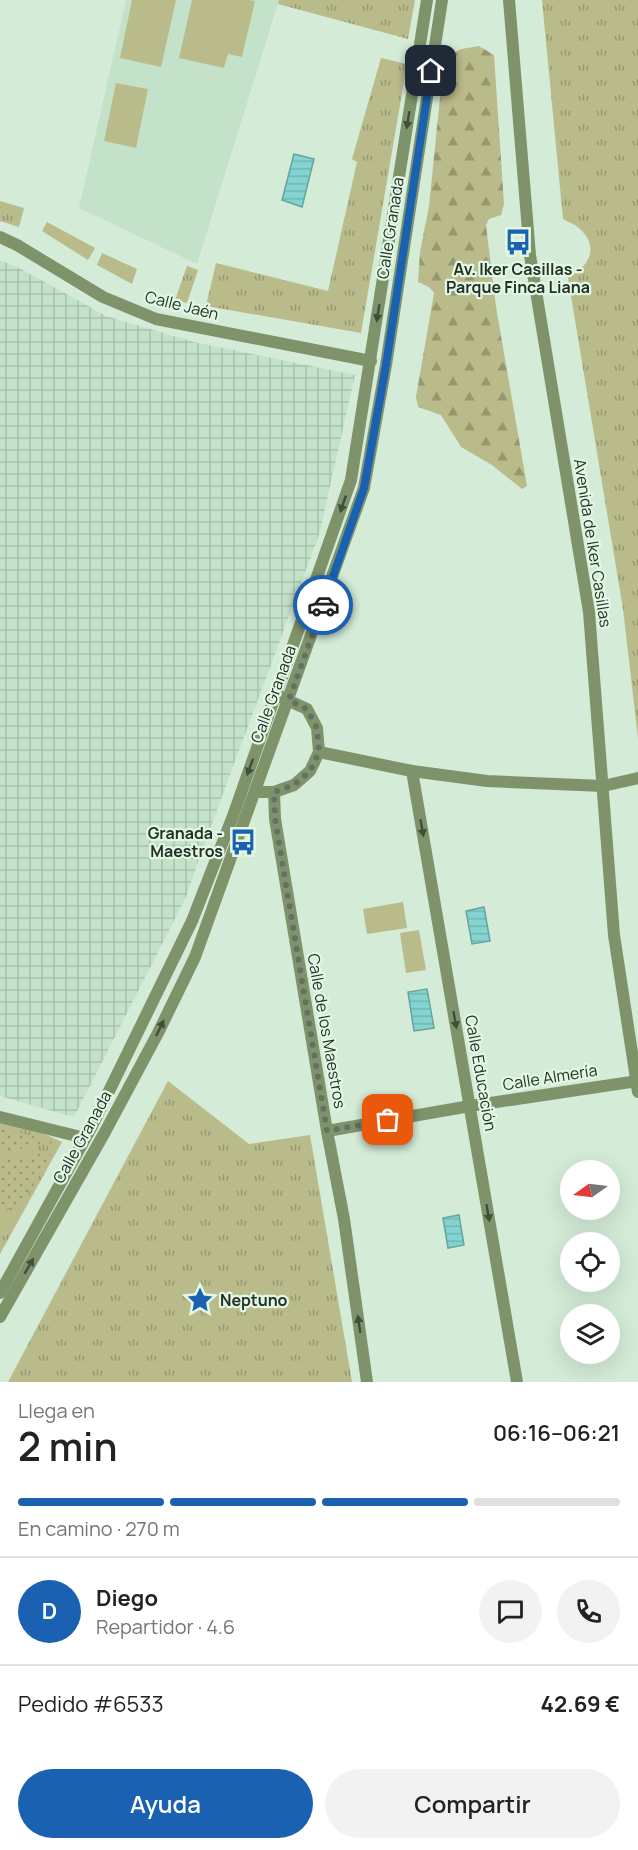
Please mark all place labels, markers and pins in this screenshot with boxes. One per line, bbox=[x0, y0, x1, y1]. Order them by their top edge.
pin bbox=[405, 45, 456, 96]
bus stop icon: Av. Iker Casillas - Parque Finca Liana bbox=[503, 227, 533, 257]
place label: Av. Iker Casillas - Parque Finca Liana bbox=[446, 258, 590, 298]
place label: Granada - Maestros bbox=[148, 822, 223, 862]
bus stop icon: Granada - Maestros bbox=[228, 827, 258, 857]
pin bbox=[362, 1094, 413, 1145]
place icon: Neptuno bbox=[185, 1285, 215, 1315]
place label: Neptuno bbox=[220, 1289, 288, 1311]

